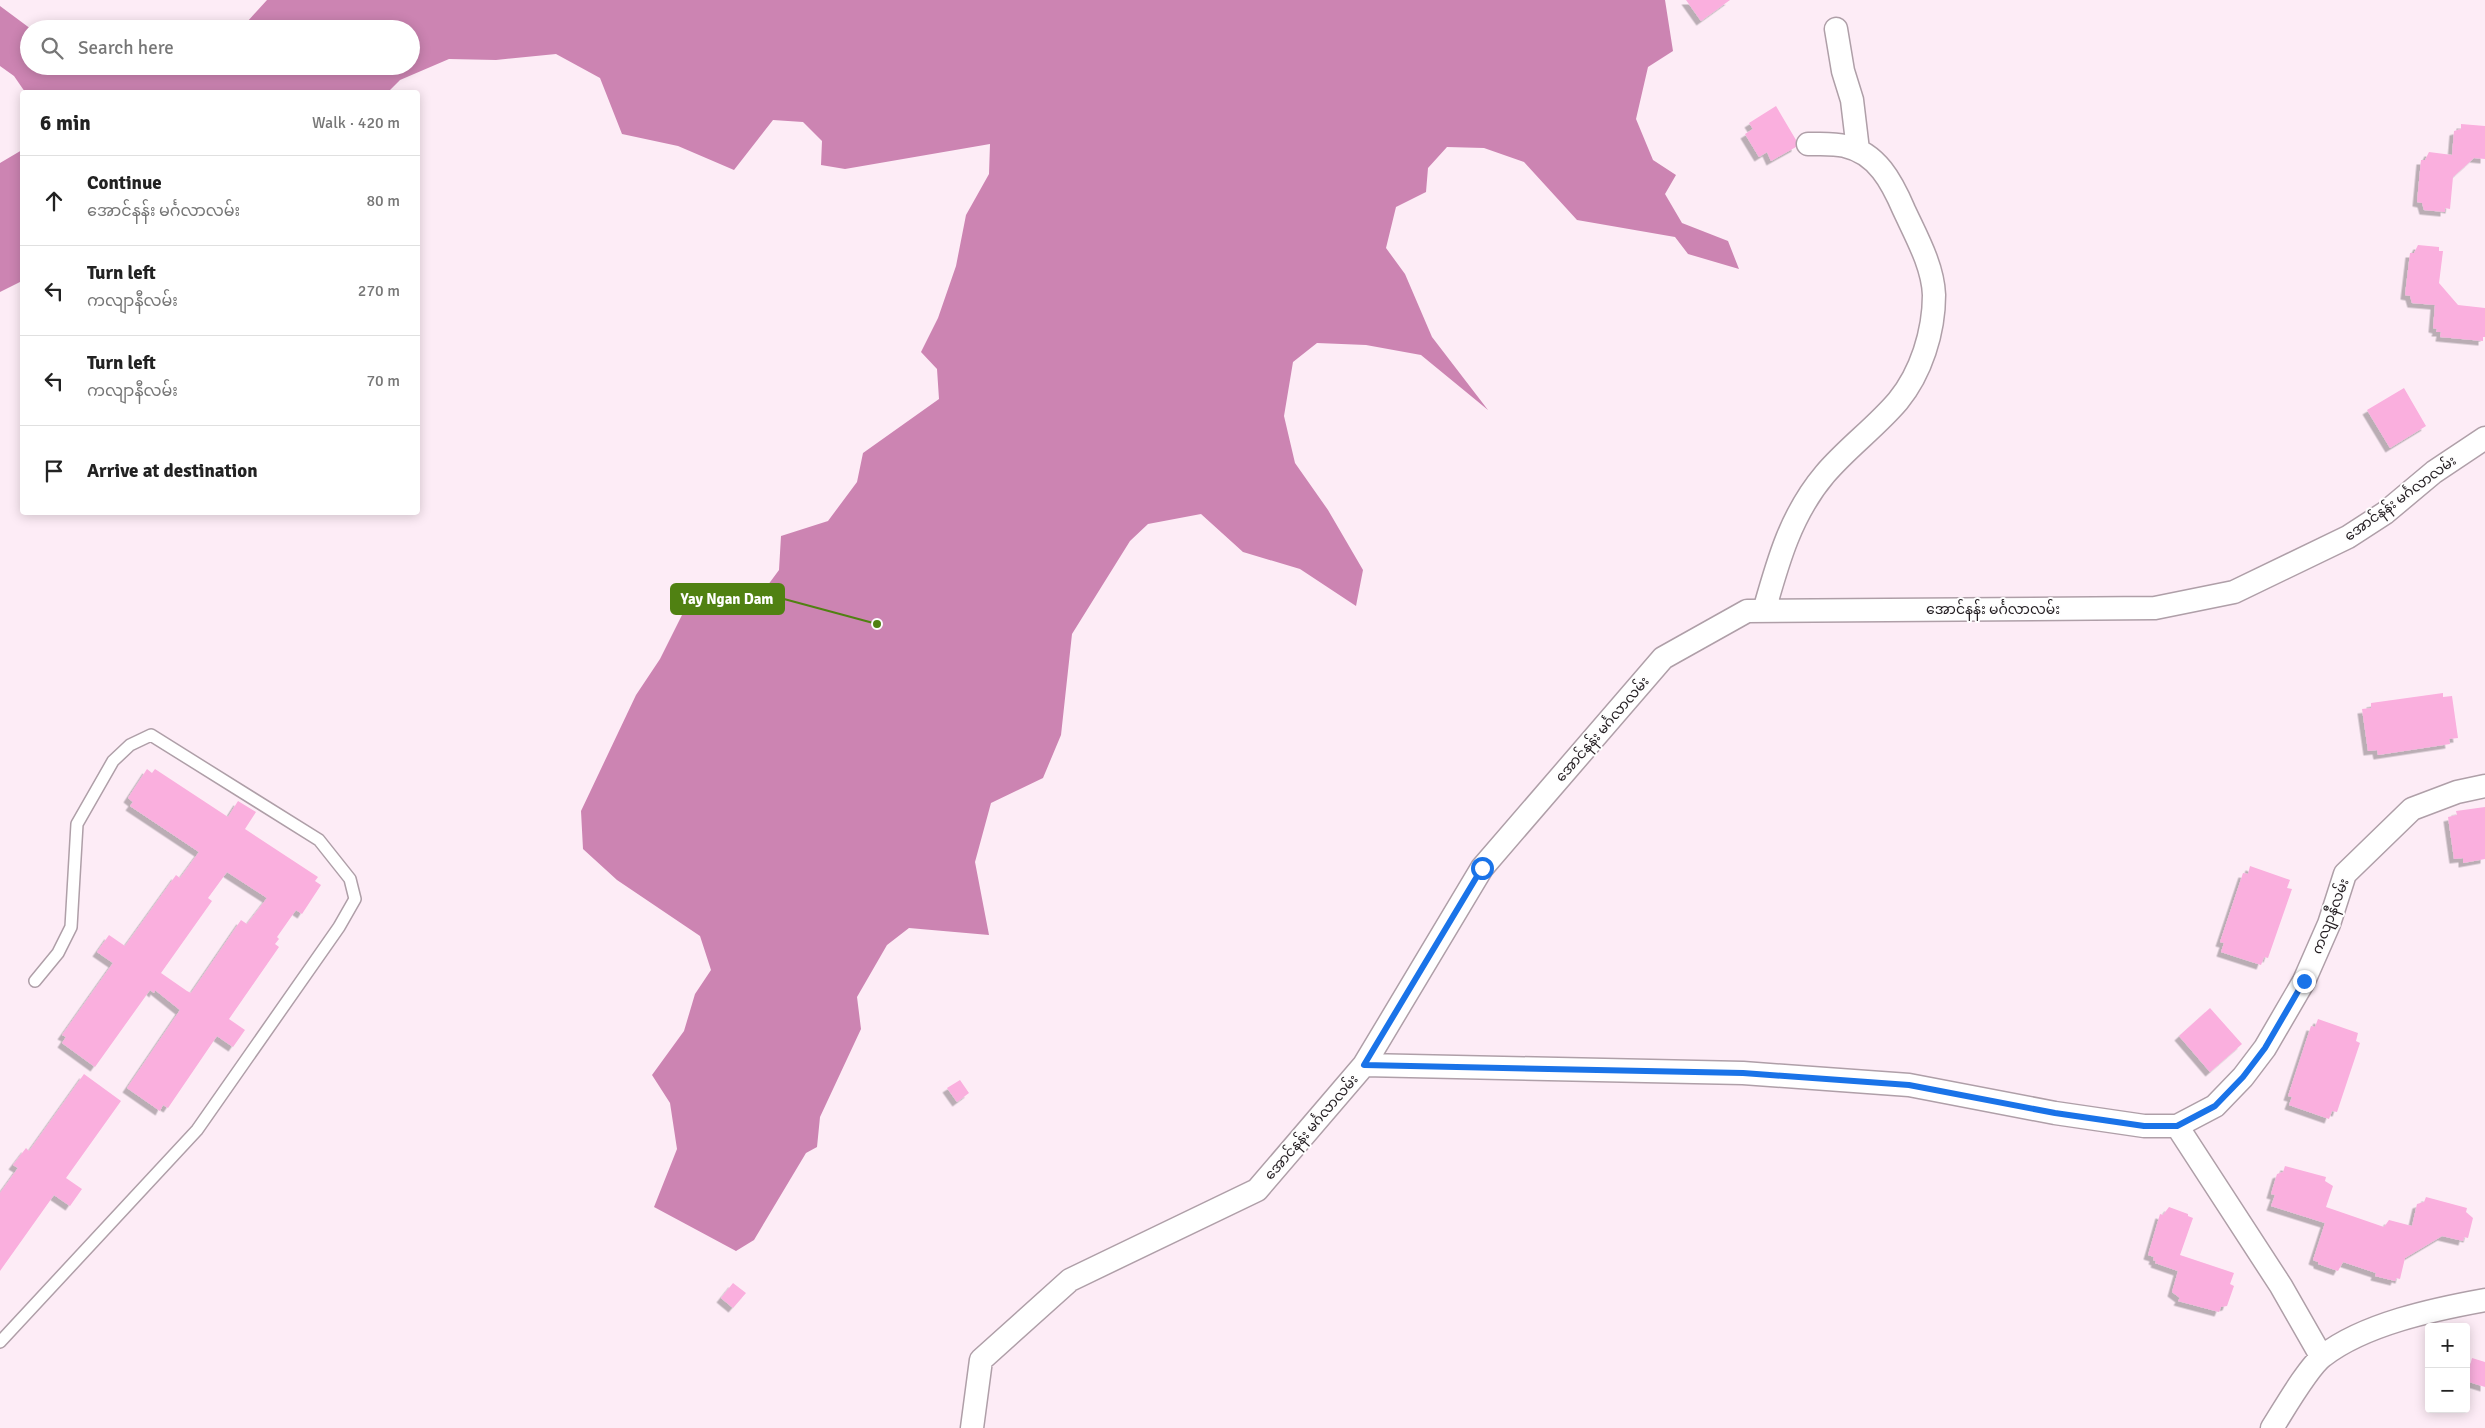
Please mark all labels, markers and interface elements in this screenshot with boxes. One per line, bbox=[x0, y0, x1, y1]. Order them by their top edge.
search box bbox=[20, 20, 420, 75]
icon: search bbox=[38, 34, 66, 62]
text: Search here bbox=[78, 36, 174, 60]
text: 6 min bbox=[40, 110, 91, 136]
text: Walk · 420 m bbox=[312, 113, 400, 133]
text: Continue bbox=[87, 171, 162, 195]
icon: ahead bbox=[40, 187, 68, 215]
text: 80 m bbox=[366, 191, 400, 211]
text: အောင်နန်း မင်္ဂလာလမ်း bbox=[87, 201, 240, 221]
text: Turn left bbox=[87, 261, 156, 285]
icon: left bbox=[40, 277, 68, 305]
text: 270 m bbox=[358, 281, 400, 301]
text: ကလျာနီလမ်း bbox=[87, 291, 178, 311]
text: Turn left bbox=[87, 351, 156, 375]
icon: left bbox=[40, 367, 68, 395]
text: 70 m bbox=[366, 371, 400, 391]
text: ကလျာနီလမ်း bbox=[87, 381, 178, 401]
street label: အောင်နန်း မင်္ဂလာလမ်း bbox=[2340, 451, 2461, 547]
icon: arrive bbox=[40, 457, 68, 485]
text: Arrive at destination bbox=[87, 459, 258, 483]
callout: Yay Ngan Dam bbox=[671, 584, 784, 614]
text: Yay Ngan Dam bbox=[680, 590, 774, 608]
street label: အောင်နန်း မင်္ဂလာလမ်း bbox=[1926, 599, 2060, 621]
street label: အောင်နန်း မင်္ဂလာလမ်း bbox=[1551, 672, 1655, 787]
route start bbox=[1471, 857, 1494, 880]
street label: ကလျာနီလမ်း bbox=[2306, 875, 2355, 957]
route end bbox=[2293, 970, 2316, 993]
street label: အောင်နန်း မင်္ဂလာလမ်း bbox=[1260, 1070, 1364, 1185]
map controls bbox=[2425, 1323, 2470, 1413]
button: + bbox=[2425, 1323, 2470, 1368]
button: − bbox=[2425, 1368, 2470, 1413]

